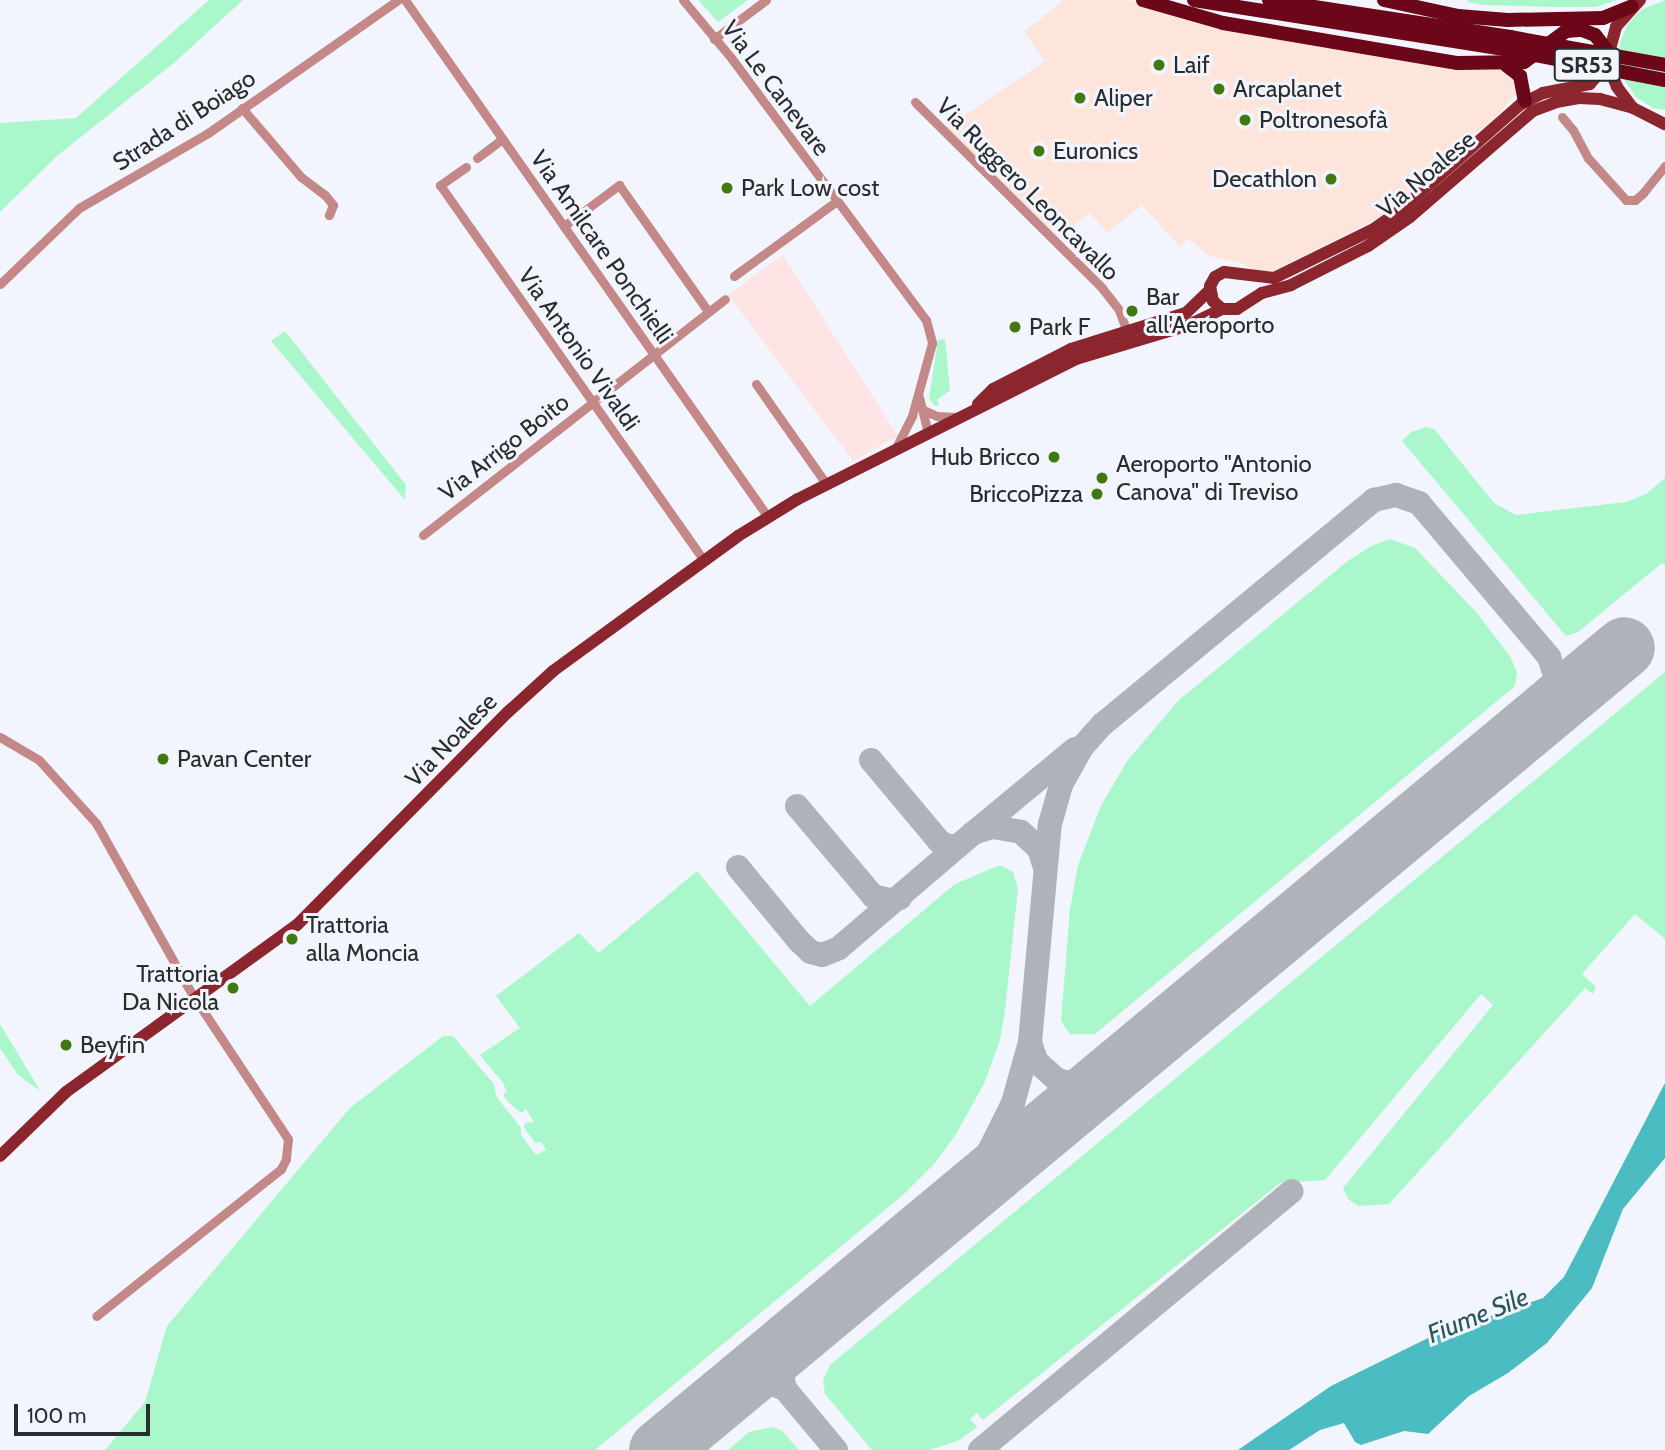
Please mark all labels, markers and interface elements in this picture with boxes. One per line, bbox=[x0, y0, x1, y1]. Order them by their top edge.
street label: Via Le Canevare bbox=[716, 15, 836, 161]
road number: SR53 bbox=[1554, 46, 1620, 85]
place label: Laif bbox=[1173, 51, 1210, 79]
marker: Laif bbox=[1151, 57, 1167, 73]
street label: Strada di Boiago bbox=[107, 63, 261, 177]
place label: Arcaplanet bbox=[1233, 75, 1342, 103]
marker: Arcaplanet bbox=[1211, 81, 1227, 97]
place label: Aliper bbox=[1094, 84, 1153, 112]
marker: Aliper bbox=[1072, 90, 1088, 106]
street label: Via Ruggero Leoncavallo bbox=[931, 92, 1125, 286]
place label: Poltronesofà bbox=[1259, 106, 1388, 134]
marker: Poltronesofà bbox=[1237, 112, 1253, 128]
street label: Via Noalese bbox=[1371, 125, 1481, 223]
place label: Euronics bbox=[1053, 137, 1138, 165]
marker: Euronics bbox=[1031, 143, 1047, 159]
street label: Via Amilcare Ponchielli bbox=[524, 145, 680, 349]
place label: Decathlon bbox=[1212, 165, 1317, 193]
marker: Decathlon bbox=[1323, 171, 1339, 187]
place label: Park Low cost bbox=[741, 174, 879, 202]
marker: Park Low cost bbox=[719, 180, 735, 196]
street label: Via Antonio Vivaldi bbox=[512, 262, 646, 436]
place label: Bar all'Aeroporto bbox=[1146, 283, 1274, 339]
marker: Bar all'Aeroporto bbox=[1124, 303, 1140, 319]
place label: Park F bbox=[1029, 313, 1090, 341]
marker: Park F bbox=[1007, 319, 1023, 335]
street label: Via Arrigo Boito bbox=[433, 387, 575, 507]
place label: Hub Bricco bbox=[931, 443, 1040, 471]
marker: Hub Bricco bbox=[1046, 449, 1062, 465]
place label: Aeroporto "Antonio Canova" di Treviso bbox=[1116, 450, 1312, 506]
marker: Aeroporto "Antonio Canova" di Treviso bbox=[1094, 470, 1110, 486]
place label: BriccoPizza bbox=[969, 480, 1083, 508]
marker: BriccoPizza bbox=[1089, 486, 1105, 502]
street label: Via Noalese bbox=[399, 687, 503, 793]
place label: Pavan Center bbox=[177, 745, 311, 773]
marker: Pavan Center bbox=[155, 751, 171, 767]
place label: Trattoria alla Moncia bbox=[306, 911, 419, 967]
marker: Trattoria alla Moncia bbox=[284, 931, 300, 947]
place label: Trattoria Da Nicola bbox=[122, 960, 219, 1016]
marker: Trattoria Da Nicola bbox=[225, 980, 241, 996]
place label: Beyfin bbox=[80, 1031, 145, 1059]
marker: Beyfin bbox=[58, 1037, 74, 1053]
water label: Fiume Sile bbox=[1423, 1282, 1533, 1350]
scale bar bbox=[18, 1390, 154, 1434]
text: 100 m bbox=[27, 1403, 86, 1428]

